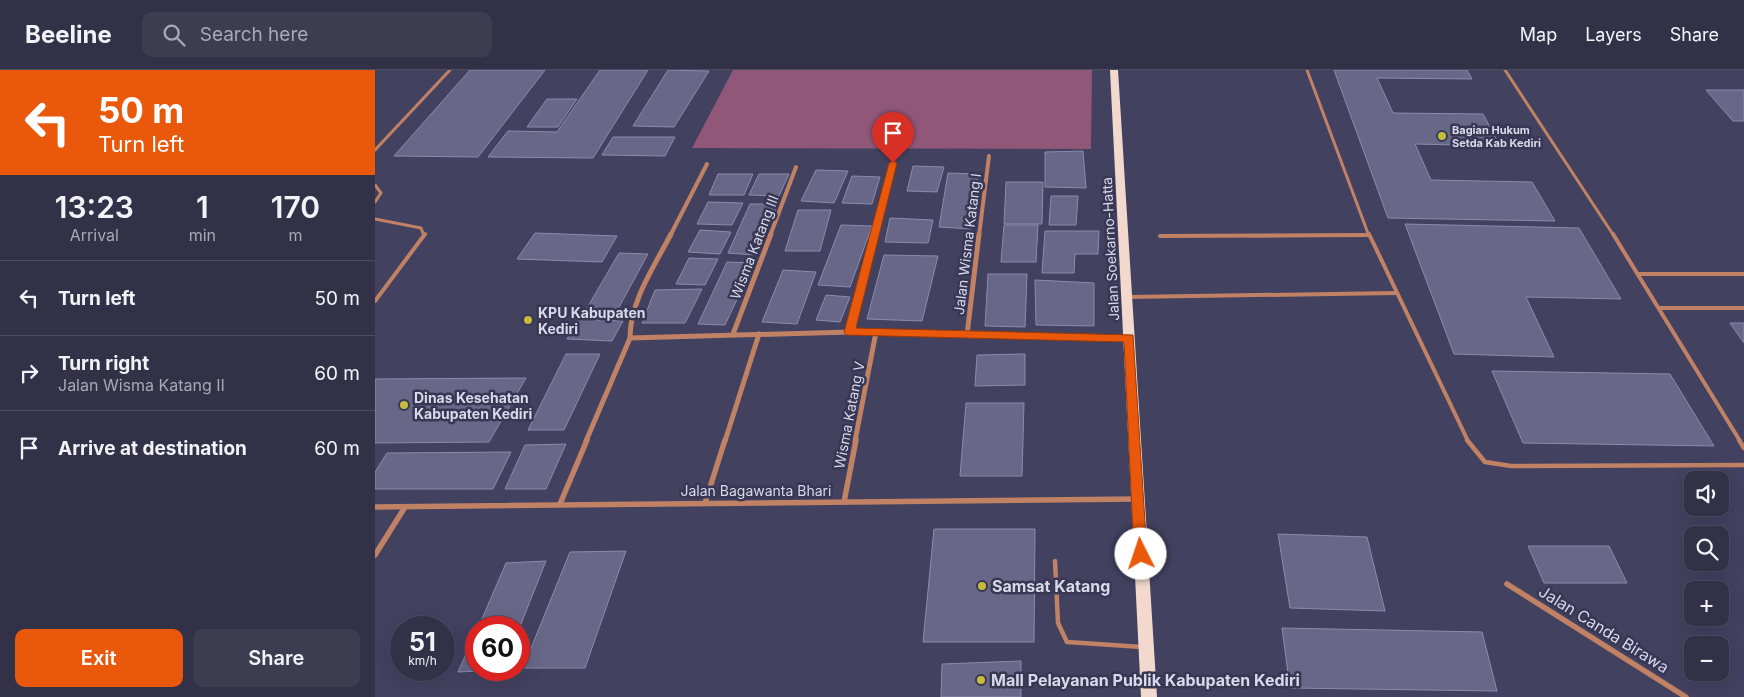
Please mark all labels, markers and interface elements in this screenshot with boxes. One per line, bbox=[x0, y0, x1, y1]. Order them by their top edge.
search box bbox=[142, 12, 492, 57]
text: Beeline bbox=[25, 20, 112, 49]
icon: search bbox=[160, 21, 188, 49]
text: Search here bbox=[200, 23, 308, 46]
text: Map bbox=[1520, 24, 1557, 45]
text: Layers bbox=[1585, 24, 1642, 45]
text: Share bbox=[1670, 24, 1719, 45]
text: 50 m bbox=[98, 89, 184, 131]
icon: left bbox=[15, 90, 80, 155]
pin bbox=[872, 112, 914, 163]
icon: arrive bbox=[879, 119, 907, 147]
place label: Bagian Hukum Setda Kab Kediri bbox=[1452, 123, 1541, 150]
marker: Bagian Hukum Setda Kab Kediri bbox=[1436, 130, 1448, 142]
text: Turn left bbox=[98, 131, 184, 157]
street label: Jalan Wisma Katang I bbox=[950, 172, 984, 316]
street label: Jalan Soekarno-Hatta bbox=[1098, 177, 1122, 321]
text: 13:23 bbox=[55, 189, 134, 225]
text: 1 bbox=[196, 189, 209, 225]
text: 170 bbox=[271, 189, 320, 225]
street label: Wisma Katang III bbox=[726, 192, 782, 302]
text: Arrival bbox=[70, 225, 119, 245]
text: min bbox=[189, 225, 216, 245]
text: m bbox=[289, 225, 303, 245]
icon: left bbox=[15, 284, 43, 312]
text: Turn left bbox=[58, 287, 136, 310]
text: 50 m bbox=[314, 287, 360, 310]
place label: KPU Kabupaten Kediri bbox=[538, 304, 646, 337]
marker: KPU Kabupaten Kediri bbox=[522, 314, 534, 326]
text: Turn right bbox=[58, 352, 149, 375]
icon: right bbox=[15, 359, 43, 387]
street label: Wisma Katang V bbox=[830, 360, 868, 470]
text: 60 m bbox=[314, 362, 360, 385]
text: Jalan Wisma Katang II bbox=[58, 375, 225, 395]
place label: Dinas Kesehatan Kabupaten Kediri bbox=[414, 389, 532, 422]
marker: Dinas Kesehatan Kabupaten Kediri bbox=[398, 399, 410, 411]
icon: arrive bbox=[15, 434, 43, 462]
text: Arrive at destination bbox=[58, 437, 247, 460]
text: 60 m bbox=[314, 437, 360, 460]
map controls bbox=[1684, 471, 1729, 681]
button: sound bbox=[1684, 471, 1729, 516]
street label: Jalan Bagawanta Bhari bbox=[681, 482, 832, 499]
button: search bbox=[1684, 526, 1729, 571]
position arrow bbox=[1114, 527, 1166, 579]
place label: Samsat Katang bbox=[992, 576, 1110, 596]
marker: Samsat Katang bbox=[976, 580, 988, 592]
street label: Jalan Canda Birawa bbox=[1535, 581, 1673, 677]
button: + bbox=[1684, 581, 1729, 626]
speed limit sign: 60 bbox=[465, 616, 530, 681]
text: 51 bbox=[409, 627, 436, 657]
button: Exit bbox=[15, 629, 183, 687]
button: Share bbox=[193, 629, 360, 687]
button: − bbox=[1684, 636, 1729, 681]
text: km/h bbox=[408, 653, 437, 668]
place label: Mall Pelayanan Publik Kabupaten Kediri bbox=[991, 670, 1300, 690]
marker: Mall Pelayanan Publik Kabupaten Kediri bbox=[975, 674, 987, 686]

